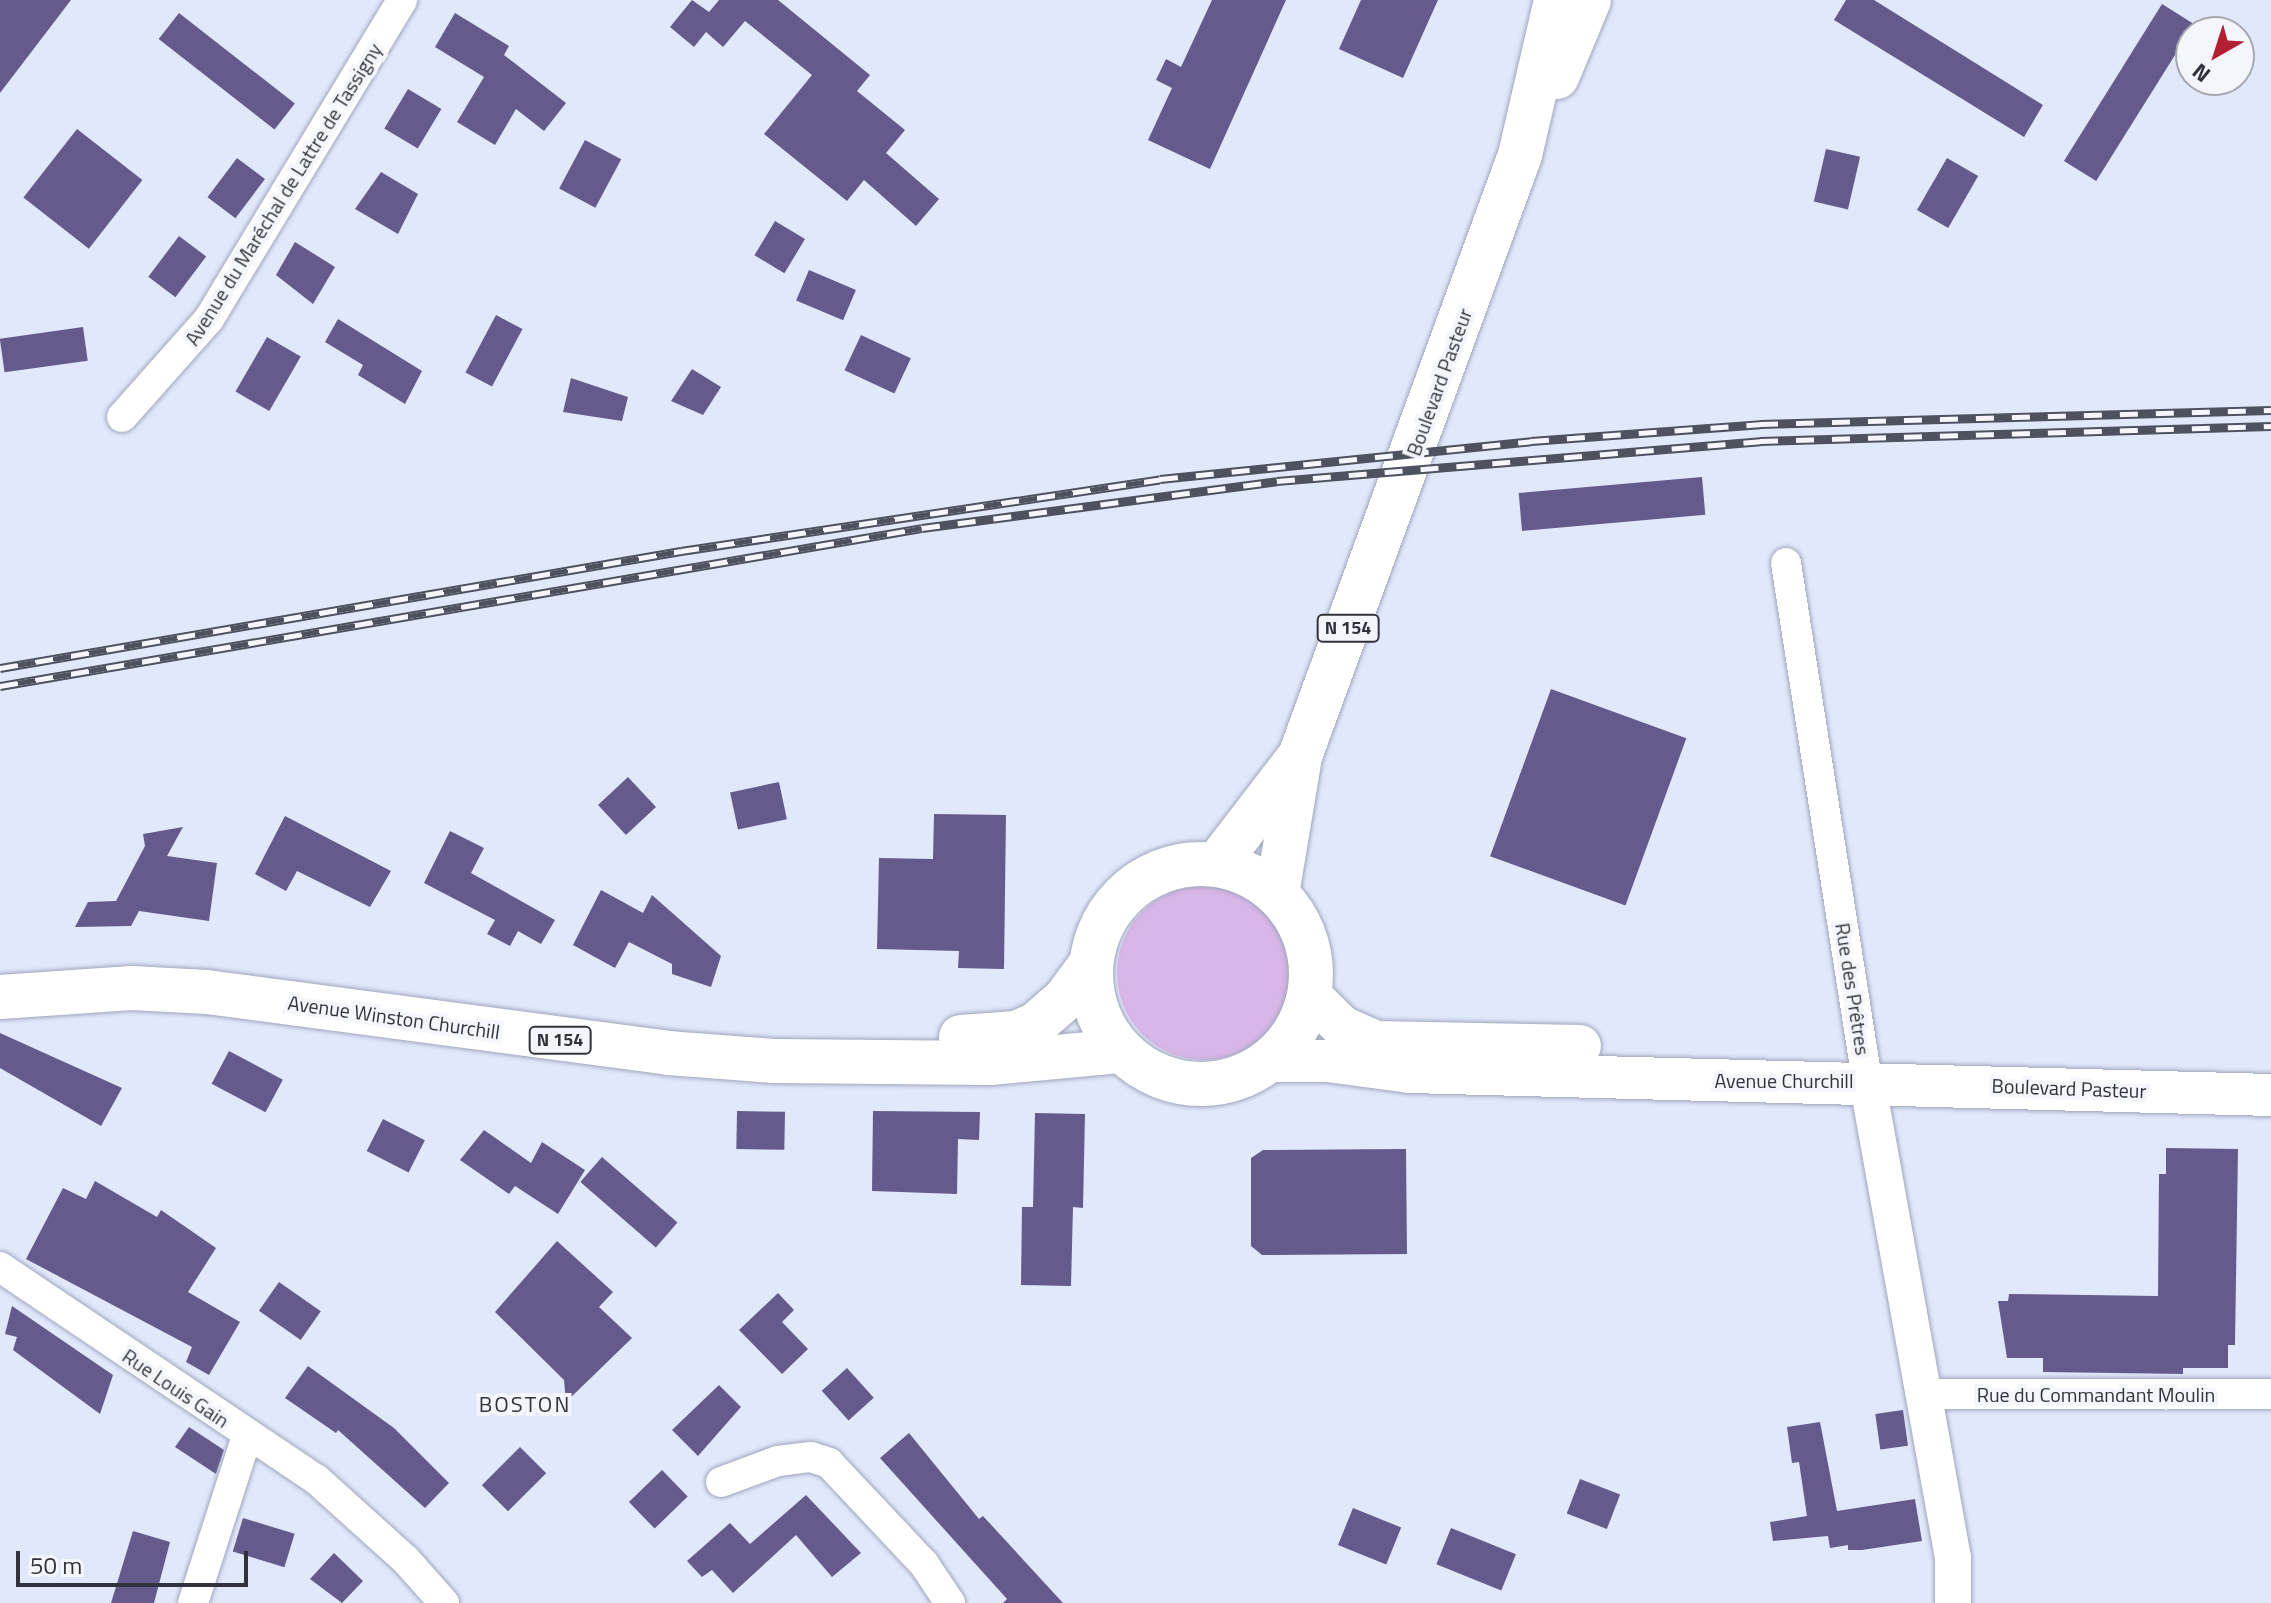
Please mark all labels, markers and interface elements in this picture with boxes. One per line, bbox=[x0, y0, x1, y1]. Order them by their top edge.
north arrow bbox=[2175, 16, 2255, 96]
street label: Avenue du Maréchal de Lattre de Tassigny bbox=[180, 38, 386, 350]
text: N bbox=[2185, 55, 2218, 91]
street label: Boulevard Pasteur bbox=[1401, 305, 1477, 459]
road number: N 154 bbox=[1316, 614, 1380, 642]
street label: Rue des Prêtres bbox=[1831, 921, 1875, 1057]
street label: Avenue Winston Churchill bbox=[286, 990, 502, 1044]
road number: N 154 bbox=[528, 1026, 592, 1054]
street label: Avenue Churchill bbox=[1715, 1068, 1853, 1092]
street label: Boulevard Pasteur bbox=[1991, 1073, 2147, 1103]
street label: Rue Louis Gain bbox=[118, 1343, 234, 1433]
street label: Rue du Commandant Moulin bbox=[1977, 1382, 2215, 1406]
district label: BOSTON bbox=[479, 1392, 571, 1418]
scale bar bbox=[20, 1535, 252, 1585]
text: 50 m bbox=[30, 1547, 82, 1583]

